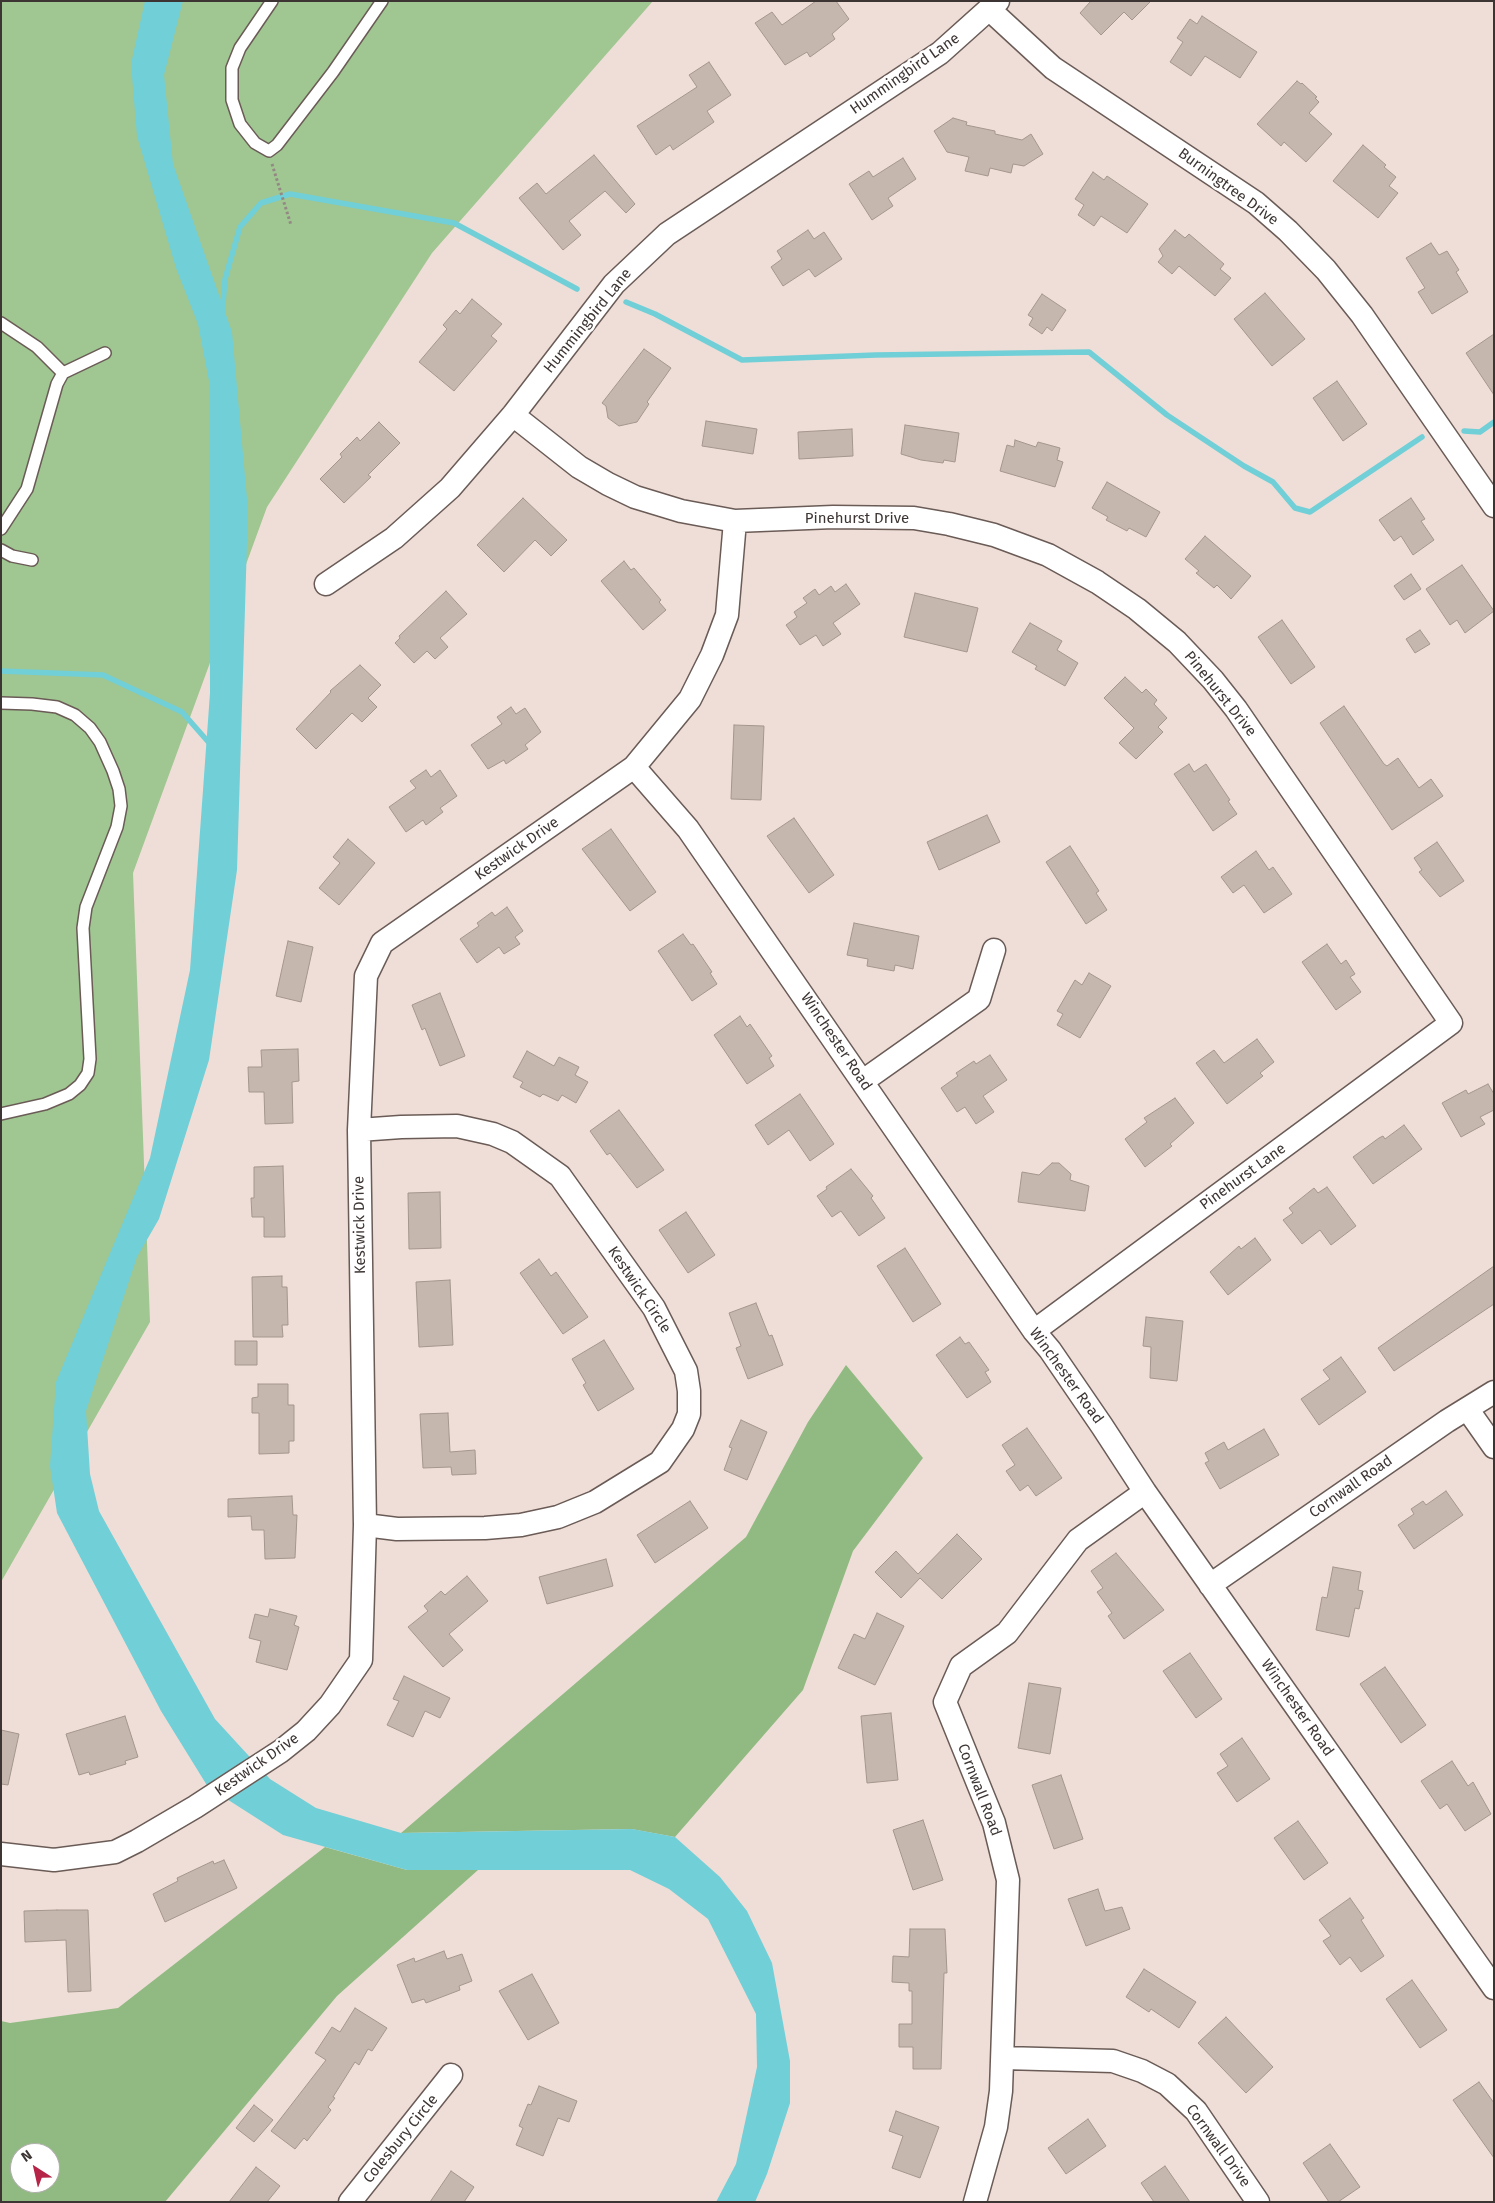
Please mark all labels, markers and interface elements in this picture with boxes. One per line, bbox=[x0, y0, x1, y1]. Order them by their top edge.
street label: Hummingbird Lane bbox=[847, 30, 963, 118]
street label: Burningtree Drive bbox=[1174, 145, 1282, 229]
street label: Hummingbird Lane bbox=[540, 265, 636, 377]
street label: Pinehurst Drive bbox=[805, 510, 909, 528]
street label: Pinehurst Drive bbox=[1180, 648, 1260, 740]
street label: Kestwick Drive bbox=[472, 813, 562, 885]
street label: Winchester Road bbox=[797, 990, 875, 1094]
street label: Pinehurst Lane bbox=[1197, 1140, 1289, 1214]
street label: Kestwick Drive bbox=[350, 1176, 370, 1274]
street label: Kestwick Circle bbox=[603, 1243, 675, 1337]
street label: Winchester Road bbox=[1025, 1324, 1107, 1428]
street label: Cornwall Road bbox=[1306, 1452, 1396, 1522]
street label: Winchester Road bbox=[1257, 1656, 1337, 1760]
street label: Kestwick Drive bbox=[212, 1729, 302, 1801]
street label: Cornwall Road bbox=[953, 1741, 1005, 1839]
street label: Colesbury Circle bbox=[360, 2091, 442, 2187]
street label: Cornwall Drive bbox=[1182, 2101, 1254, 2191]
north arrow bbox=[10, 2143, 60, 2193]
text: N bbox=[18, 2146, 35, 2166]

